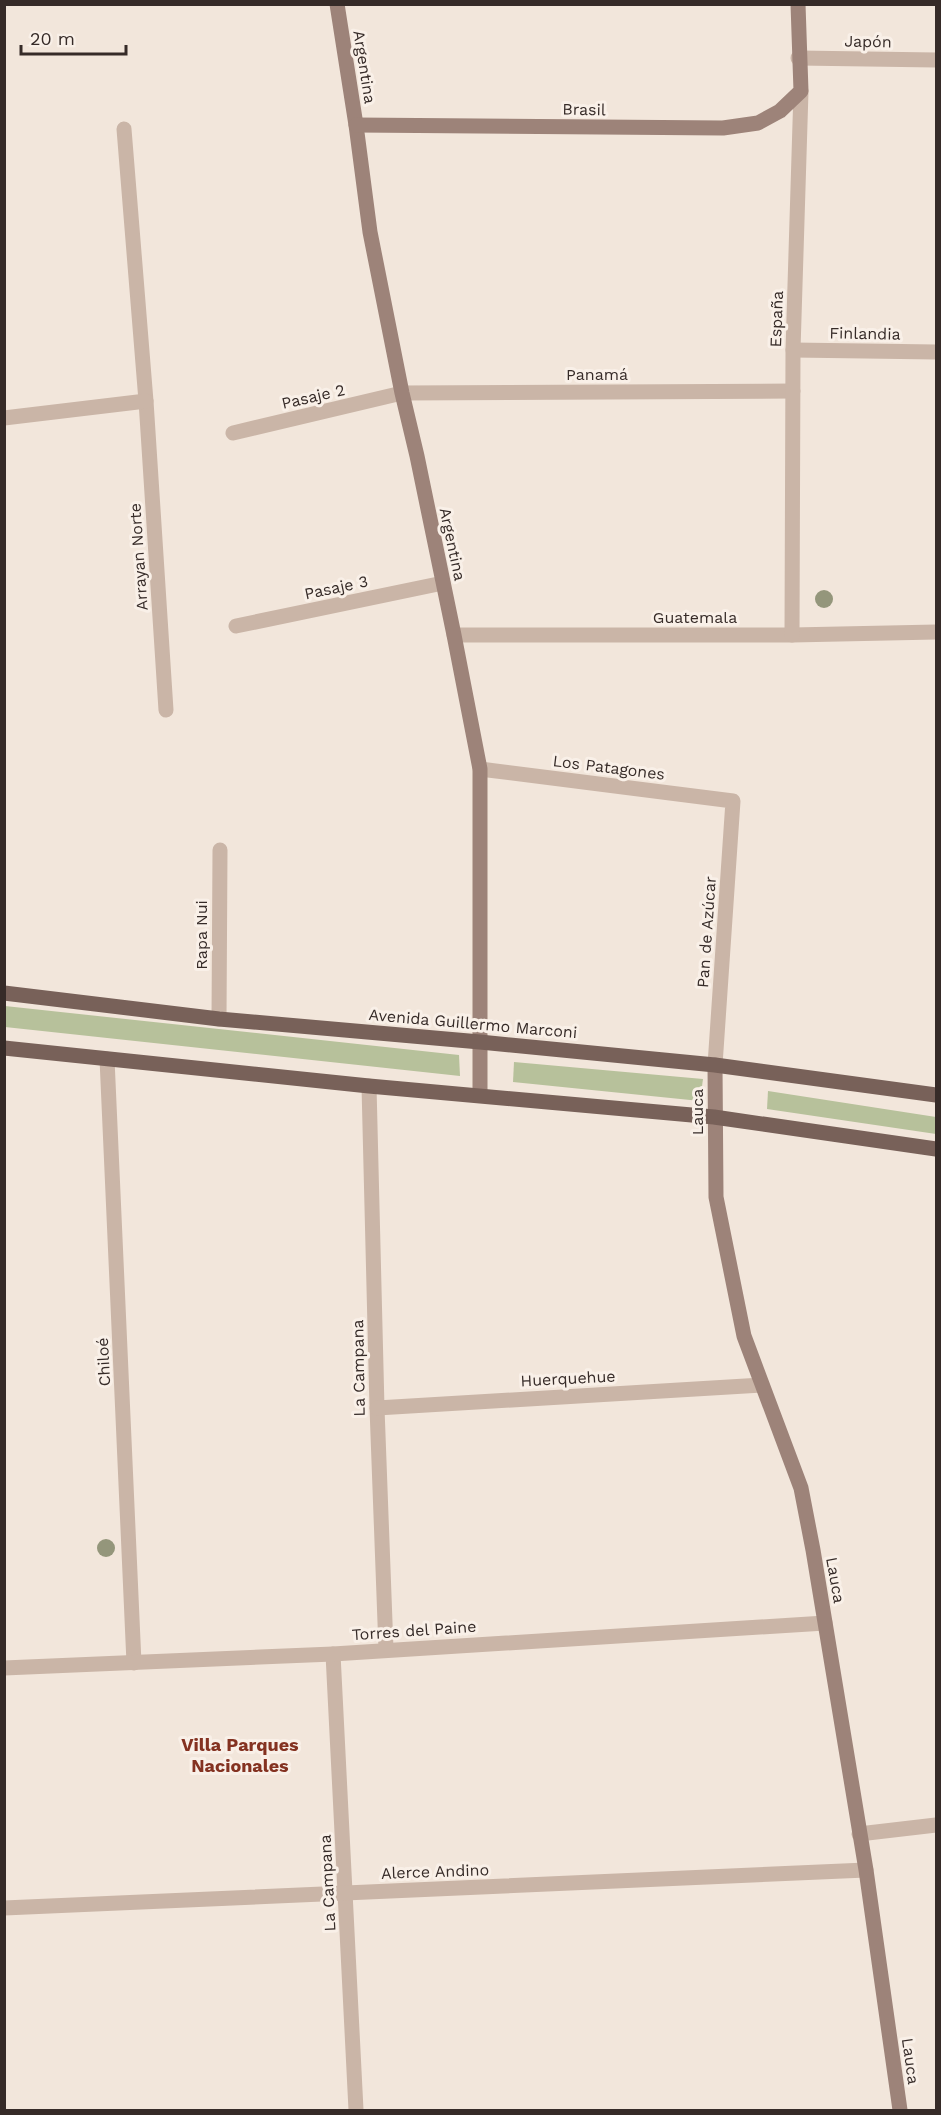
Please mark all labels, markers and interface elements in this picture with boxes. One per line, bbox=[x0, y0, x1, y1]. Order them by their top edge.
scale bar bbox=[21, 18, 126, 56]
text: 20 m bbox=[30, 28, 75, 49]
street label: Argentina bbox=[349, 29, 380, 105]
street label: Japón bbox=[844, 32, 892, 51]
street label: Brasil bbox=[562, 100, 606, 119]
street label: España bbox=[766, 290, 787, 348]
street label: Finlandia bbox=[829, 323, 901, 344]
street label: Panamá bbox=[566, 365, 628, 384]
street label: Pasaje 2 bbox=[280, 380, 347, 413]
street label: Arrayan Norte bbox=[125, 503, 152, 611]
street label: Argentina bbox=[436, 506, 470, 582]
street label: Pasaje 3 bbox=[303, 571, 370, 603]
street label: Guatemala bbox=[653, 608, 737, 627]
street label: Los Patagones bbox=[552, 751, 666, 784]
street label: Pan de Azúcar bbox=[693, 875, 720, 988]
street label: Rapa Nui bbox=[192, 900, 211, 970]
street label: Avenida Guillermo Marconi bbox=[368, 1005, 578, 1042]
street label: Lauca bbox=[688, 1089, 707, 1135]
street label: La Campana bbox=[348, 1319, 369, 1417]
street label: Chiloé bbox=[93, 1337, 114, 1387]
street label: Huerquehue bbox=[520, 1367, 616, 1390]
street label: Lauca bbox=[822, 1556, 849, 1605]
street label: Torres del Paine bbox=[351, 1617, 477, 1644]
district label: Villa Parques Nacionales bbox=[181, 1734, 299, 1776]
street label: La Campana bbox=[315, 1834, 340, 1932]
street label: Alerce Andino bbox=[381, 1860, 489, 1883]
street label: Lauca bbox=[898, 2037, 923, 2085]

